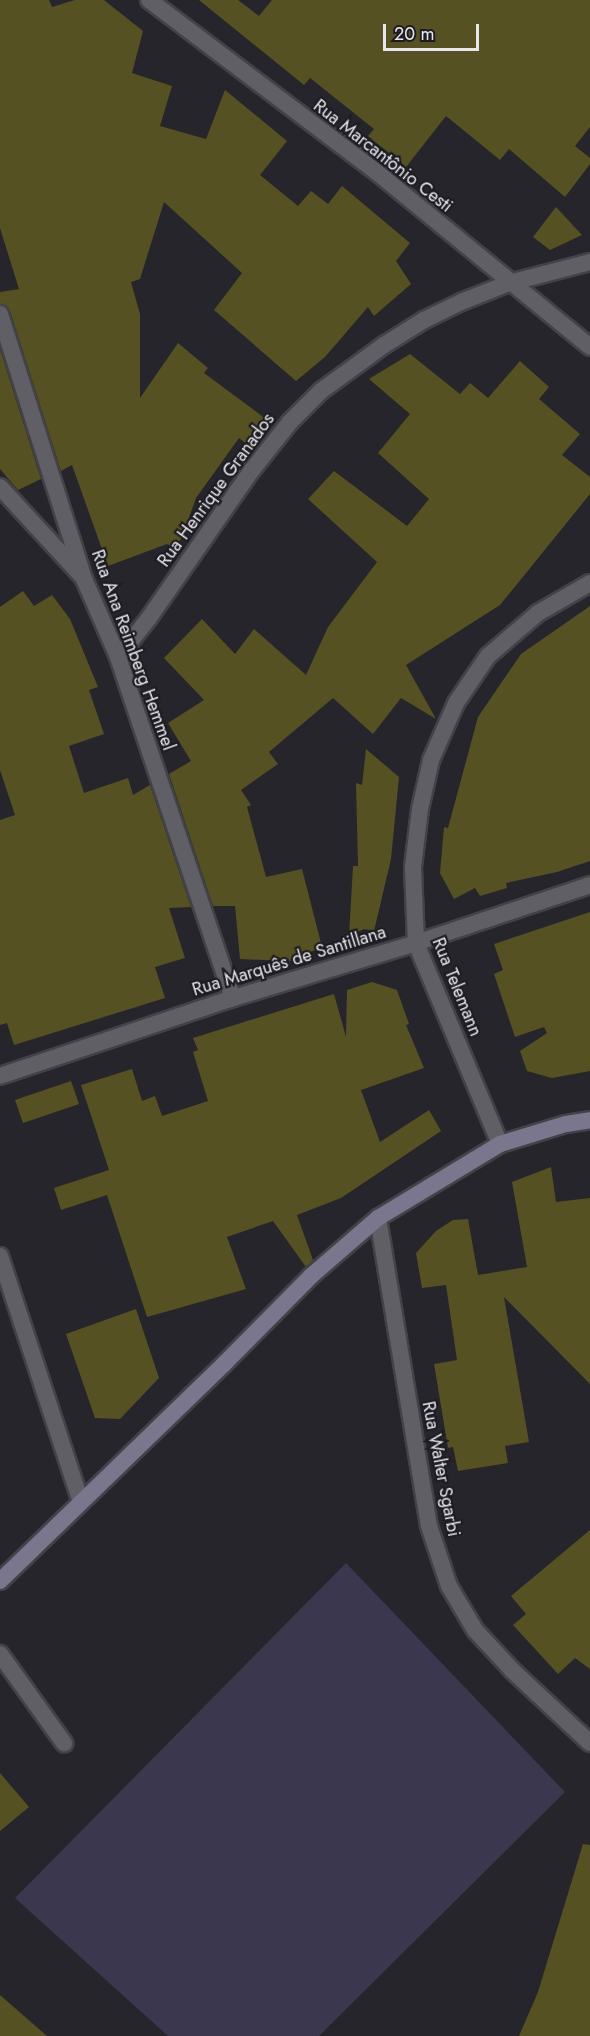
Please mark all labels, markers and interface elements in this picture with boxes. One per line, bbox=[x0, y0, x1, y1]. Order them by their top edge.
scale bar bbox=[386, 12, 482, 50]
text: 20 m bbox=[394, 21, 434, 47]
street label: Rua Marcantônio Cesti bbox=[309, 95, 457, 217]
street label: Rua Henrique Granados bbox=[153, 409, 279, 571]
street label: Rua Ana Reimberg Hemmel bbox=[87, 547, 179, 753]
street label: Rua Marquês de Santillana bbox=[190, 921, 388, 1001]
street label: Rua Telemann bbox=[427, 935, 487, 1039]
street label: Rua Walter Sgarbi bbox=[417, 1399, 465, 1539]

